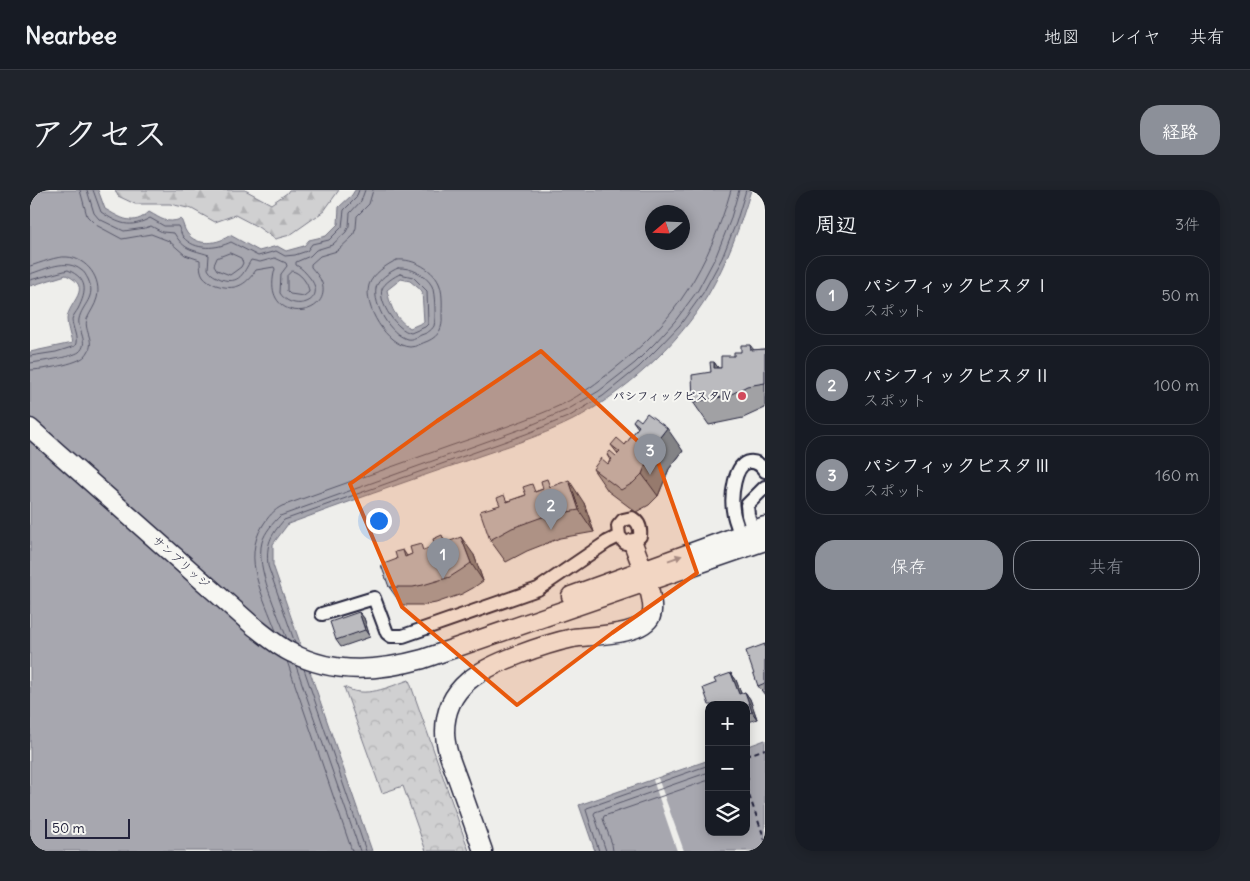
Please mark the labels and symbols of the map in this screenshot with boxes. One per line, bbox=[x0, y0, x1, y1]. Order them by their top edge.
north arrow bbox=[645, 205, 690, 250]
place label: パシフィックビスタⅣ bbox=[613, 388, 732, 403]
marker: パシフィックビスタⅣ bbox=[736, 390, 748, 402]
pin: 3 bbox=[634, 434, 666, 475]
pin: 2 bbox=[535, 489, 567, 530]
your location bbox=[366, 508, 392, 534]
street label: サンブリッジ bbox=[150, 532, 213, 591]
pin: 1 bbox=[427, 538, 459, 579]
one-way arrow bbox=[668, 554, 683, 562]
scale bar bbox=[45, 816, 130, 839]

